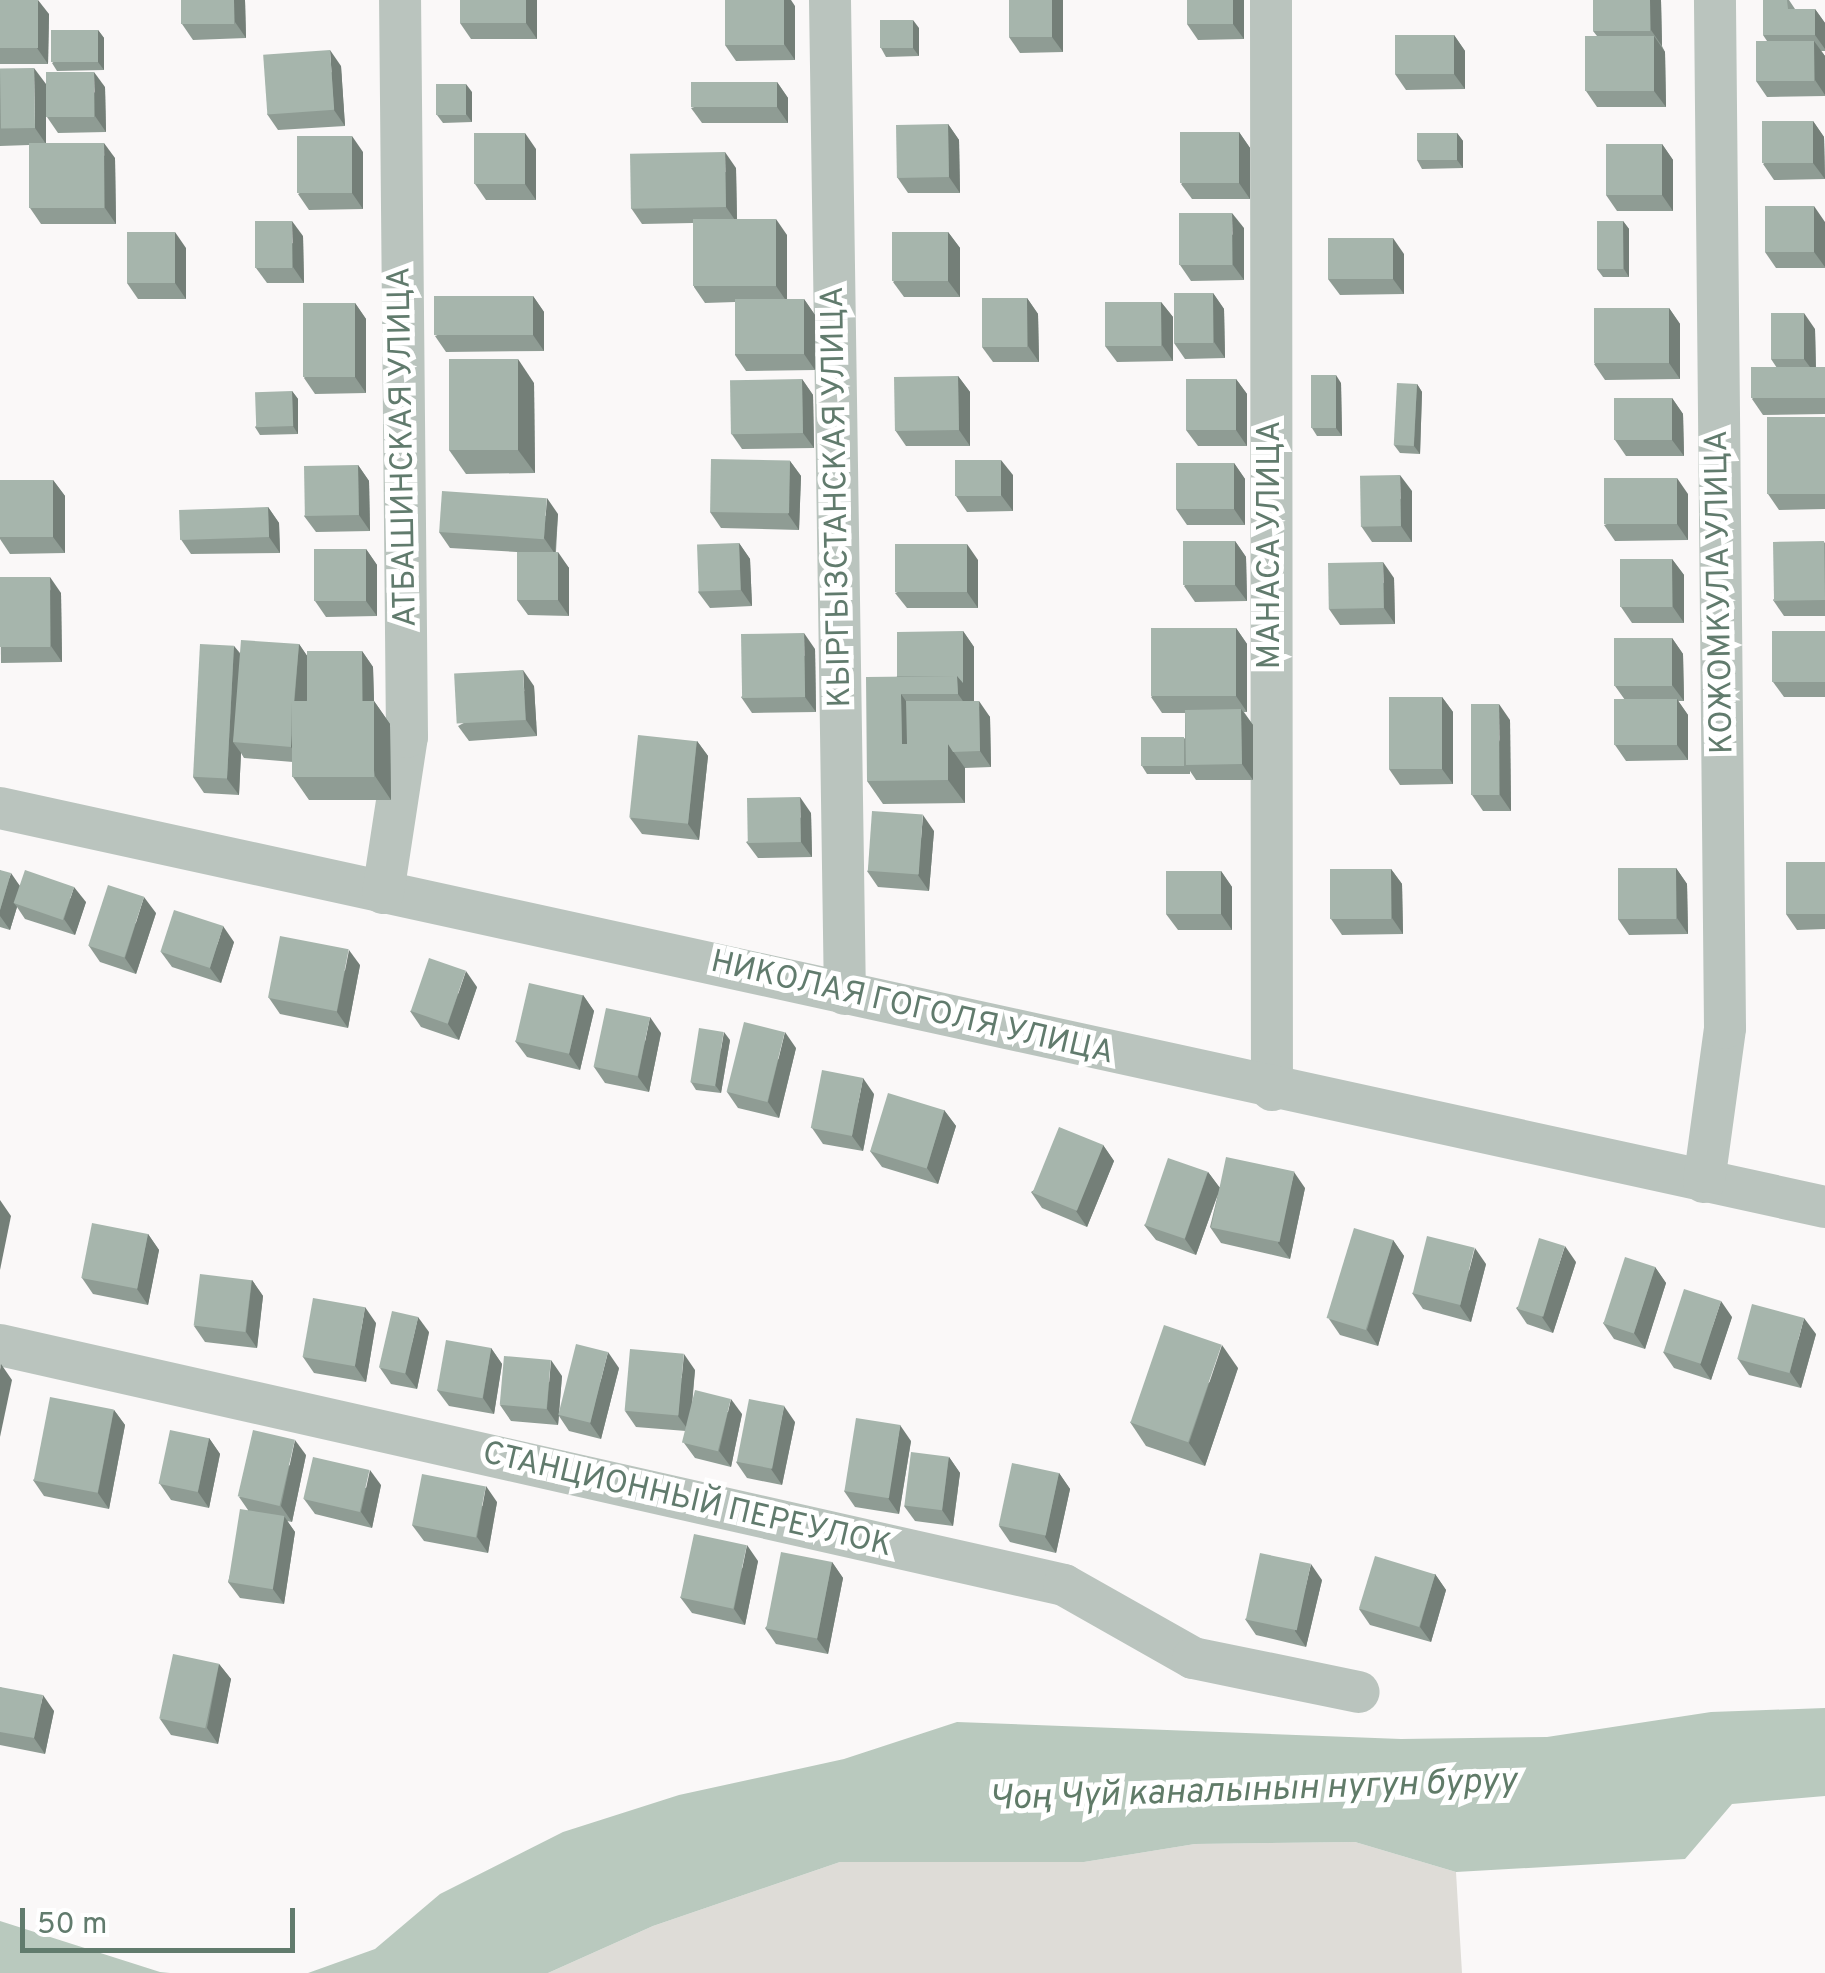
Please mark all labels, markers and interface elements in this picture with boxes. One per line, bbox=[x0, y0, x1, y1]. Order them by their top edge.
street label: АТБАШИНСКАЯ УЛИЦА bbox=[382, 266, 426, 628]
street label: КЫРГЫЗСТАНСКАЯ УЛИЦА bbox=[815, 286, 861, 708]
street label: МАНАСА УЛИЦА bbox=[1252, 420, 1290, 670]
street label: КОЖОМКУЛА УЛИЦА bbox=[1699, 429, 1743, 755]
street label: НИКОЛАЯ ГОГОЛЯ УЛИЦА bbox=[707, 944, 1117, 1074]
street label: СТАНЦИОННЫЙ ПЕРЕУЛОК bbox=[479, 1435, 895, 1567]
water label: Чоң Чүй каналынын нугун буруу bbox=[989, 1761, 1517, 1821]
scale bar bbox=[25, 1888, 300, 1950]
text: 50 m bbox=[37, 1907, 107, 1944]

